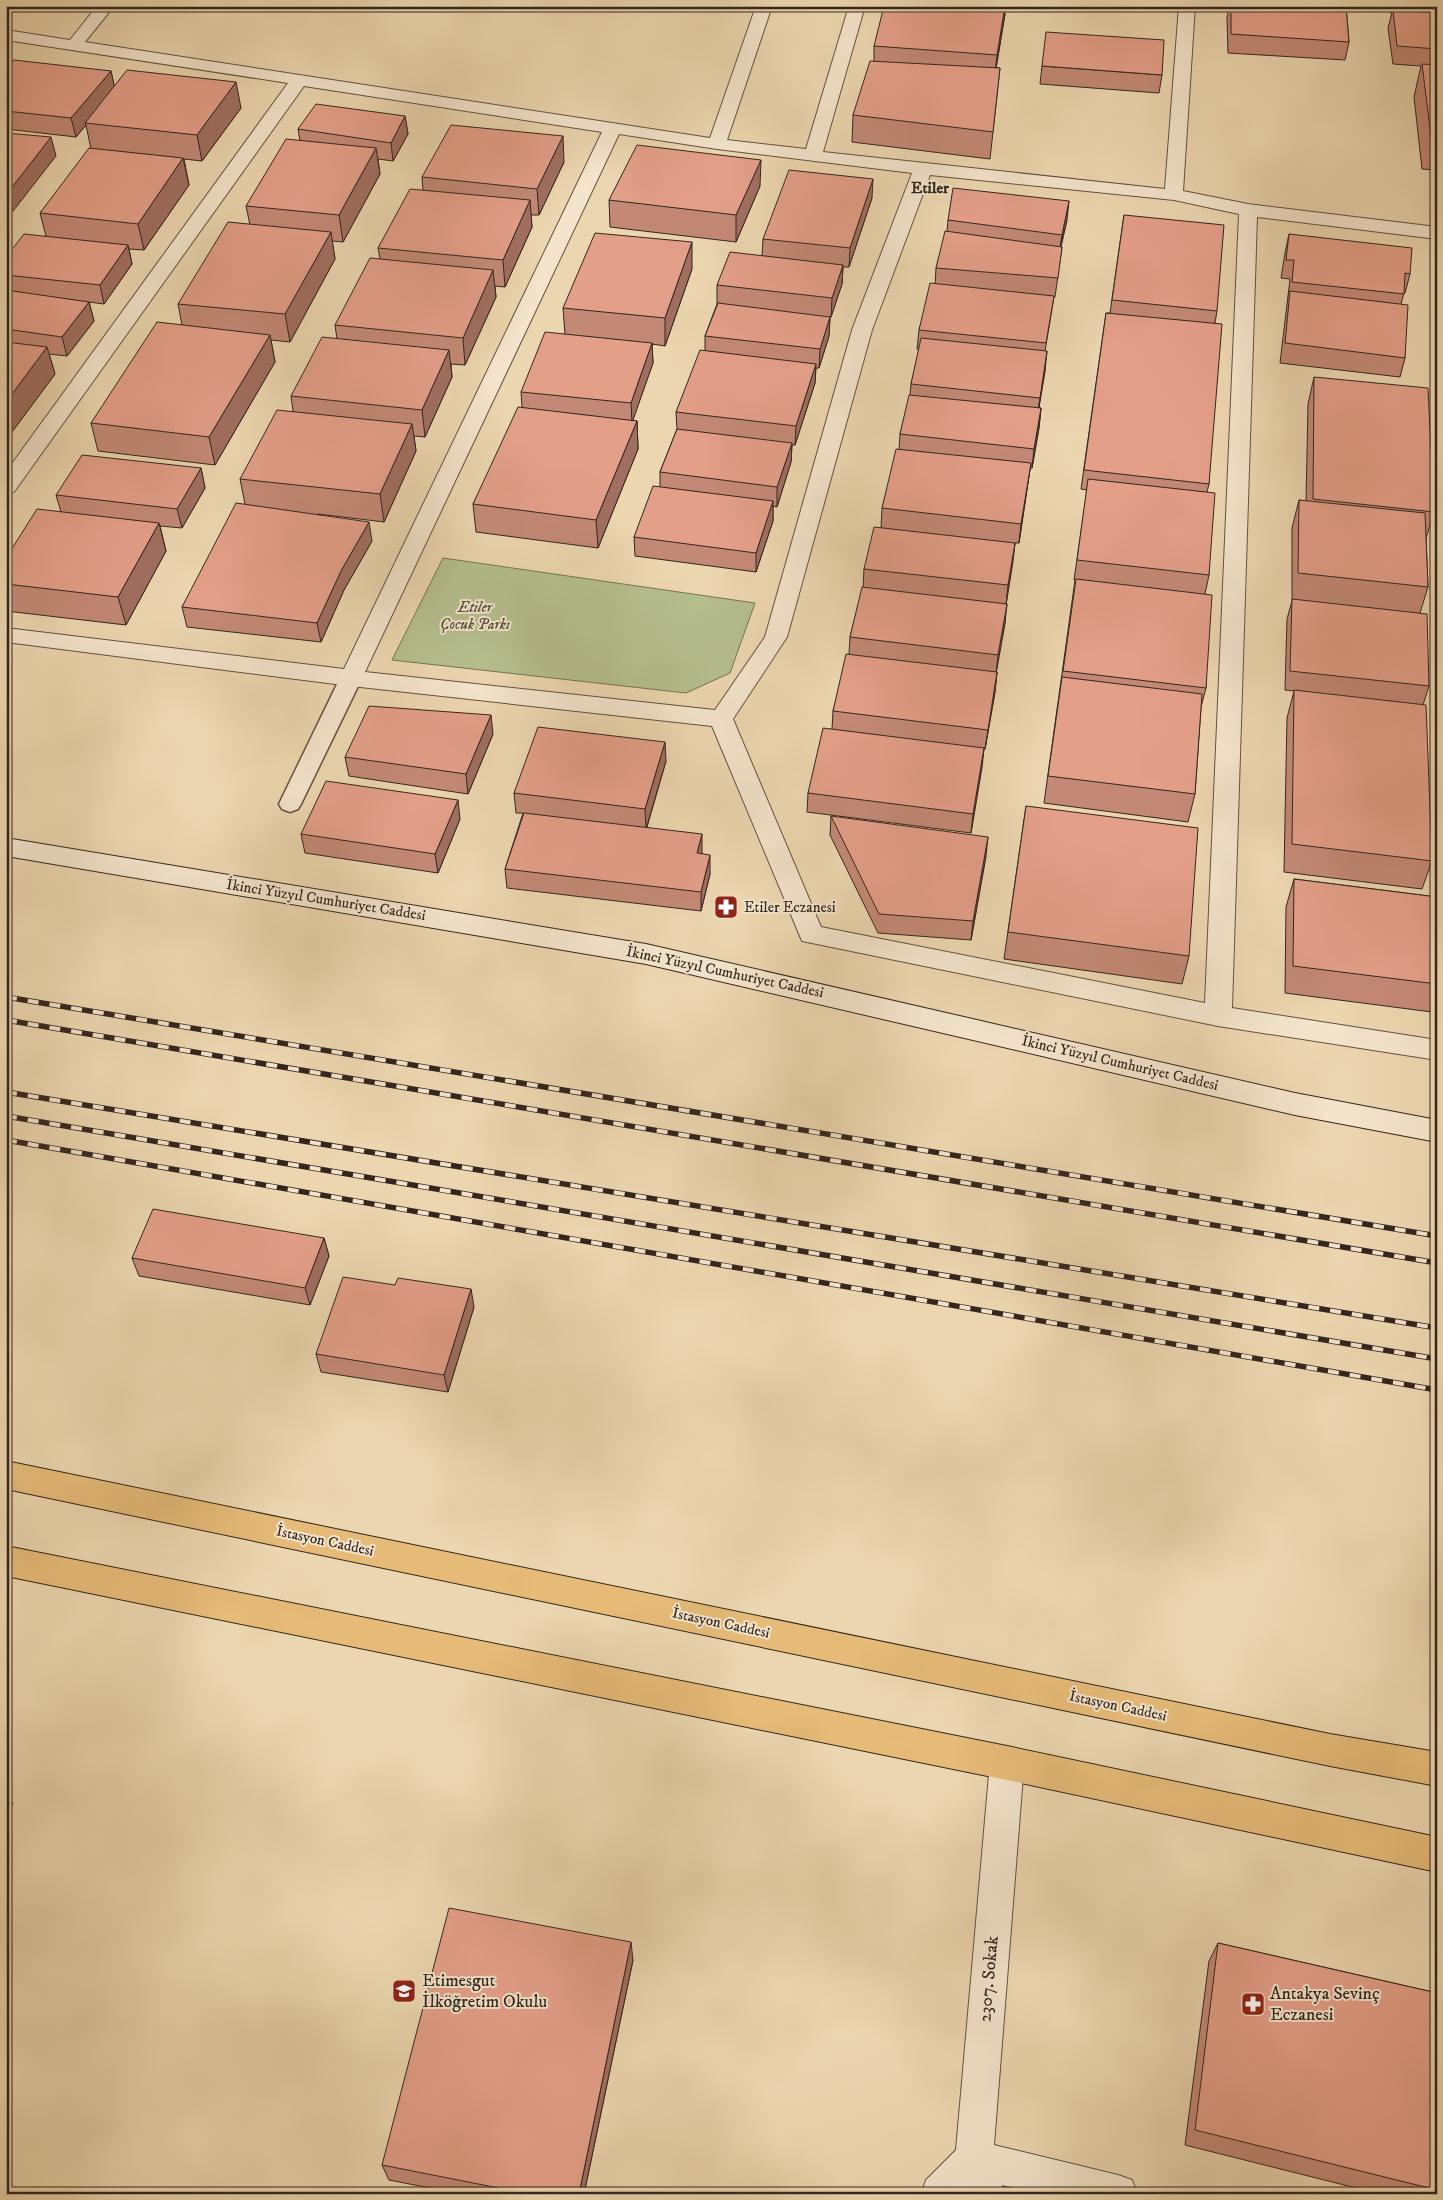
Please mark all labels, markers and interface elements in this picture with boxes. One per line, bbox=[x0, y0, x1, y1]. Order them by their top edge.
district label: Etiler bbox=[911, 178, 950, 198]
park label: Etiler Çocuk Parkı bbox=[440, 598, 510, 634]
street label: İkinci Yüzyıl Cumhuriyet Caddesi bbox=[225, 875, 427, 925]
pharmacy icon: Etiler Eczanesi bbox=[713, 894, 739, 920]
place label: Etiler Eczanesi bbox=[744, 898, 836, 917]
street label: İkinci Yüzyıl Cumhuriyet Caddesi bbox=[625, 942, 826, 1002]
street label: İkinci Yüzyıl Cumhuriyet Caddesi bbox=[1020, 1031, 1220, 1095]
street label: İstasyon Caddesi bbox=[275, 1521, 376, 1561]
street label: İstasyon Caddesi bbox=[671, 1603, 772, 1643]
street label: İstasyon Caddesi bbox=[1068, 1686, 1169, 1726]
street label: 2307. Sokak bbox=[974, 1935, 1004, 2023]
place label: Etimesgut İlköğretim Okulu bbox=[422, 1970, 548, 2013]
school or university icon: Etimesgut İlköğretim Okulu bbox=[391, 1978, 417, 2004]
place label: Antakya Sevinç Eczanesi bbox=[1270, 1983, 1380, 2026]
pharmacy icon: Antakya Sevinç Eczanesi bbox=[1240, 1991, 1266, 2017]

